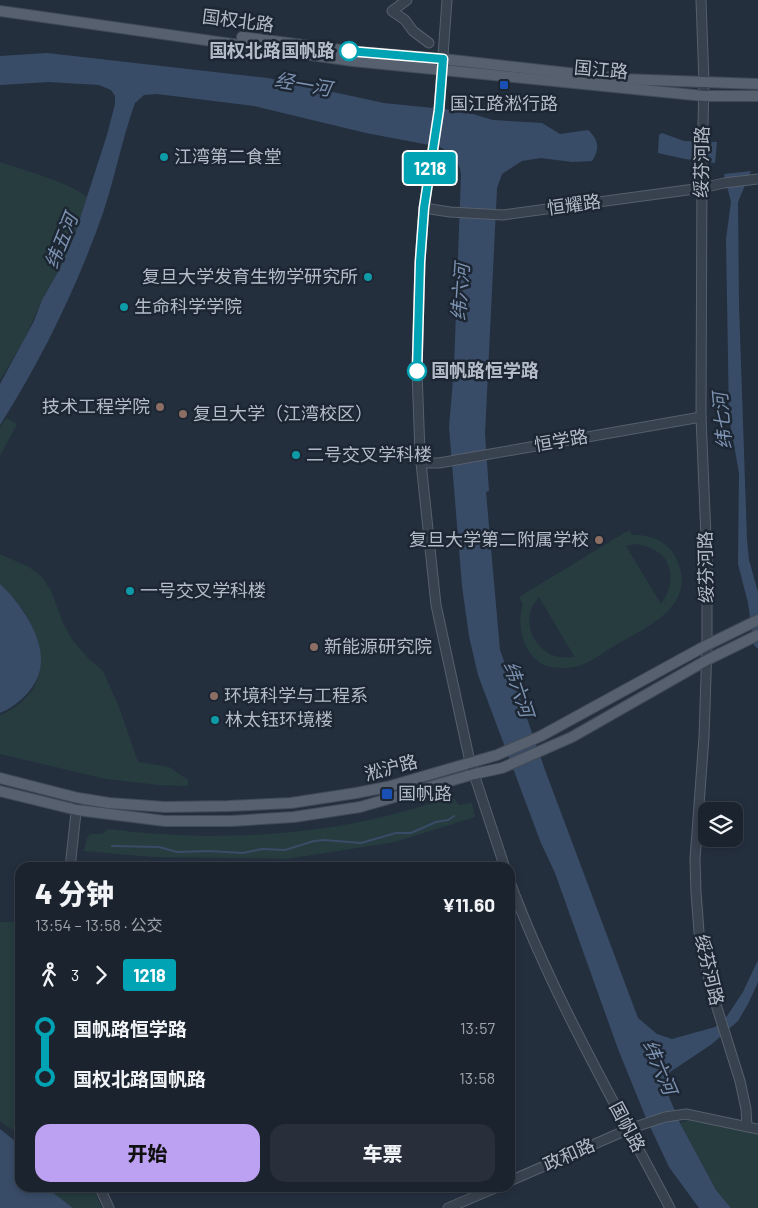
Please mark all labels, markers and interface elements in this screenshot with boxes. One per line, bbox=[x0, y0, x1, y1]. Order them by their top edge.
street label: 国权北路 bbox=[201, 5, 275, 35]
place label: 国权北路国帆路 bbox=[209, 39, 335, 61]
marker: 国权北路国帆路 bbox=[339, 41, 359, 61]
street label: 国江路 bbox=[573, 56, 629, 82]
water label: 经一河 bbox=[273, 67, 337, 100]
marker: 国江路淞行路 bbox=[498, 79, 510, 91]
place label: 国江路淞行路 bbox=[450, 92, 558, 114]
street label: 绥芬河路 bbox=[689, 126, 713, 198]
place label: 江湾第二食堂 bbox=[174, 145, 282, 167]
marker: 江湾第二食堂 bbox=[158, 151, 170, 163]
line badge: 1218 bbox=[395, 152, 465, 184]
text: 1218 bbox=[414, 157, 446, 179]
street label: 恒耀路 bbox=[546, 189, 602, 219]
water label: 纬五河 bbox=[39, 206, 83, 272]
water label: 纬六河 bbox=[446, 259, 473, 321]
place label: 复旦大学发育生物学研究所 bbox=[142, 265, 358, 287]
marker: 复旦大学发育生物学研究所 bbox=[362, 271, 374, 283]
place label: 生命科学学院 bbox=[134, 295, 242, 317]
marker: 生命科学学院 bbox=[118, 301, 130, 313]
place label: 国帆路恒学路 bbox=[431, 359, 539, 381]
marker: 国帆路恒学路 bbox=[407, 361, 427, 381]
water label: 纬七河 bbox=[707, 388, 735, 450]
place label: 技术工程学院 bbox=[42, 395, 150, 417]
marker: 技术工程学院 bbox=[154, 401, 166, 413]
place label: 复旦大学（江湾校区） bbox=[193, 402, 373, 424]
marker: 复旦大学（江湾校区） bbox=[177, 408, 189, 420]
street label: 恒学路 bbox=[532, 424, 589, 456]
place label: 二号交叉学科楼 bbox=[306, 443, 432, 465]
marker: 二号交叉学科楼 bbox=[290, 449, 302, 461]
place label: 复旦大学第二附属学校 bbox=[409, 528, 589, 550]
street label: 绥芬河路 bbox=[693, 531, 717, 603]
marker: 复旦大学第二附属学校 bbox=[593, 534, 605, 546]
place label: 一号交叉学科楼 bbox=[140, 579, 266, 601]
marker: 一号交叉学科楼 bbox=[124, 585, 136, 597]
place label: 新能源研究院 bbox=[324, 635, 432, 657]
marker: 新能源研究院 bbox=[308, 641, 320, 653]
water label: 纬六河 bbox=[500, 658, 540, 723]
place label: 环境科学与工程系 bbox=[224, 684, 368, 706]
marker: 环境科学与工程系 bbox=[208, 690, 220, 702]
place label: 林太钰环境楼 bbox=[225, 708, 333, 730]
marker: 林太钰环境楼 bbox=[209, 714, 221, 726]
street label: 淞沪路 bbox=[362, 749, 420, 785]
place label: 国帆路 bbox=[398, 782, 452, 804]
marker: 国帆路 bbox=[380, 787, 394, 801]
map controls bbox=[698, 802, 743, 847]
button: layers bbox=[698, 802, 743, 847]
text: 4 分钟 bbox=[35, 876, 114, 910]
text: ¥11.60 bbox=[442, 893, 495, 916]
text: 13:54 – 13:58 · 公交 bbox=[35, 915, 163, 934]
street label: 绥芬河路 bbox=[691, 932, 729, 1007]
icon: walk bbox=[35, 961, 63, 989]
icon: forward bbox=[87, 961, 115, 989]
text: 1218 bbox=[133, 964, 166, 986]
text: 3 bbox=[71, 965, 79, 984]
text: 国帆路恒学路 bbox=[73, 1017, 187, 1040]
text: 13:57 bbox=[460, 1018, 495, 1037]
water label: 纬六河 bbox=[639, 1036, 684, 1101]
text: 国权北路国帆路 bbox=[73, 1067, 206, 1090]
text: 13:58 bbox=[459, 1068, 495, 1087]
street label: 国帆路 bbox=[605, 1098, 650, 1156]
button: 开始 bbox=[35, 1124, 260, 1182]
button: 车票 bbox=[270, 1124, 495, 1182]
street label: 政和路 bbox=[539, 1133, 598, 1175]

